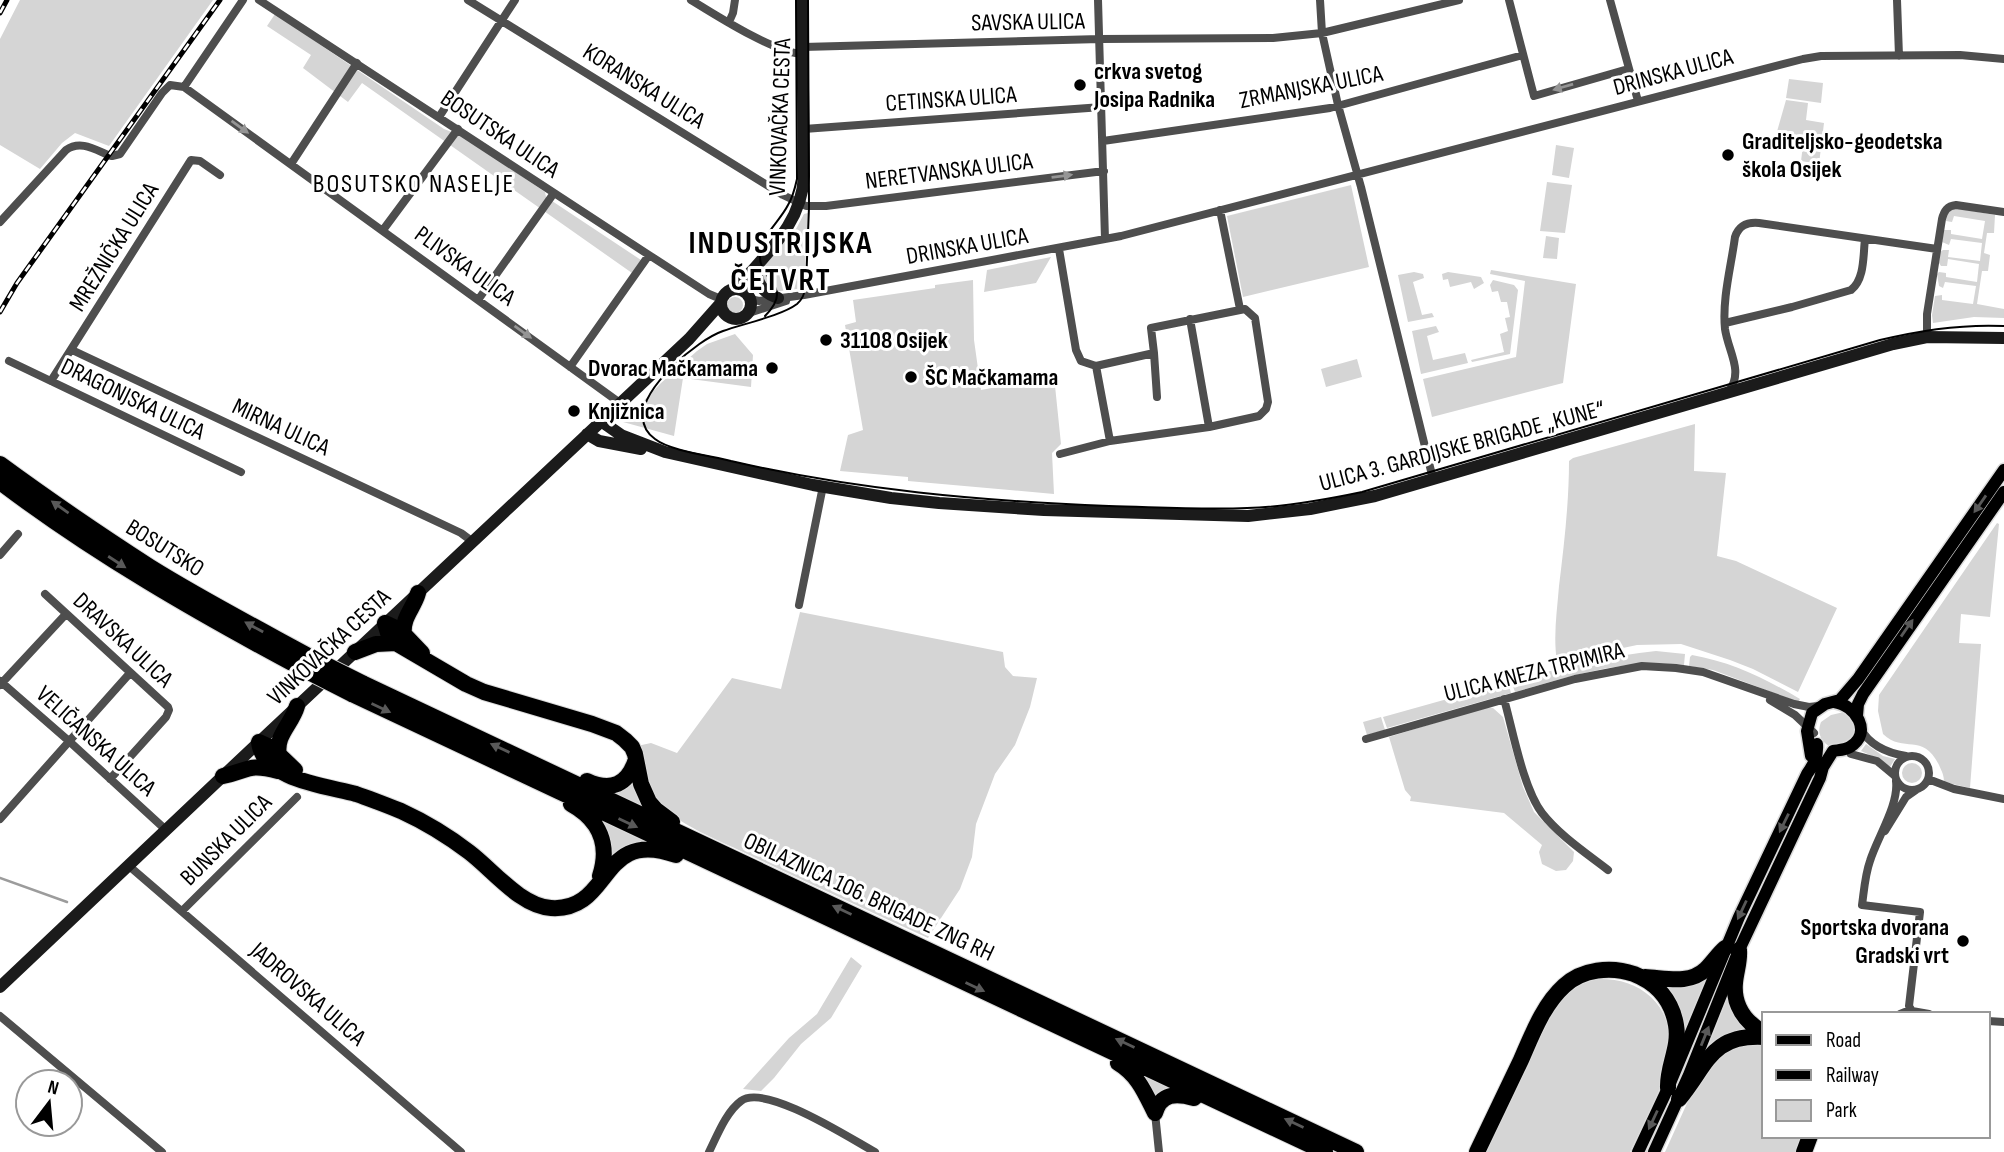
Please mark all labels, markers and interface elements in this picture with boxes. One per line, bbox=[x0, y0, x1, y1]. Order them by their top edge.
street label: SAVSKA ULICA bbox=[971, 6, 1086, 37]
street label: KORANSKA ULICA bbox=[578, 37, 711, 135]
street label: VINKOVAČKA CESTA bbox=[763, 37, 797, 196]
street label: DRINSKA ULICA bbox=[1610, 42, 1737, 102]
place label: crkva svetog Josipa Radnika bbox=[1093, 57, 1215, 114]
street label: ZRMANJSKA ULICA bbox=[1237, 59, 1386, 115]
marker: crkva svetog Josipa Radnika bbox=[1072, 77, 1088, 93]
street label: CETINSKA ULICA bbox=[885, 80, 1018, 118]
one-way arrow bbox=[1552, 83, 1573, 93]
street label: BOSUTSKA ULICA bbox=[435, 84, 565, 185]
one-way arrow bbox=[230, 120, 249, 134]
place label: Graditeljsko-geodetska škola Osijek bbox=[1742, 127, 1943, 184]
street label: NERETVANSKA ULICA bbox=[864, 146, 1035, 196]
marker: Graditeljsko-geodetska škola Osijek bbox=[1720, 147, 1736, 163]
district label: BOSUTSKO NASELJE bbox=[313, 169, 515, 200]
one-way arrow bbox=[1051, 171, 1073, 182]
street label: MREŽNIČKA ULICA bbox=[63, 177, 165, 317]
street label: PLIVSKA ULICA bbox=[409, 220, 522, 313]
street label: DRINSKA ULICA bbox=[904, 221, 1031, 271]
district label: INDUSTRIJSKA ČETVRT bbox=[688, 224, 874, 300]
one-way arrow bbox=[514, 325, 532, 339]
place label: 31108 Osijek bbox=[840, 326, 948, 355]
marker: 31108 Osijek bbox=[818, 332, 834, 348]
street label: DRAGONJSKA ULICA bbox=[56, 352, 210, 447]
place label: Dvorac Mačkamama bbox=[588, 354, 758, 383]
marker: Dvorac Mačkamama bbox=[764, 360, 780, 376]
place label: ŠC Mačkamama bbox=[925, 363, 1058, 392]
marker: ŠC Mačkamama bbox=[903, 369, 919, 385]
street label: MIRNA ULICA bbox=[228, 392, 335, 462]
street label: ULICA 3. GARDIJSKE BRIGADE „KUNE“ bbox=[1316, 394, 1608, 498]
place label: Knjižnica bbox=[588, 397, 665, 426]
marker: Knjižnica bbox=[566, 403, 582, 419]
one-way arrow bbox=[1973, 495, 1987, 513]
one-way arrow bbox=[51, 501, 70, 514]
street label: BOSUTSKO bbox=[121, 513, 209, 583]
one-way arrow bbox=[108, 555, 126, 569]
street label: VINKOVAČKA CESTA bbox=[261, 582, 397, 711]
street label: DRAVSKA ULICA bbox=[67, 586, 179, 694]
one-way arrow bbox=[1900, 619, 1913, 638]
one-way arrow bbox=[244, 621, 264, 632]
street label: ULICA KNEZA TRPIMIRA bbox=[1441, 635, 1628, 708]
street label: VELIČANSKA ULICA bbox=[30, 680, 163, 803]
one-way arrow bbox=[371, 702, 392, 713]
one-way arrow bbox=[490, 742, 510, 754]
street label: BUNSKA ULICA bbox=[174, 788, 278, 892]
one-way arrow bbox=[1779, 813, 1790, 833]
one-way arrow bbox=[618, 818, 638, 829]
street label: OBILAZNICA 106. BRIGADE ZNG RH bbox=[739, 826, 999, 968]
one-way arrow bbox=[1737, 900, 1748, 920]
one-way arrow bbox=[832, 904, 852, 916]
place label: Sportska dvorana Gradski vrt bbox=[1801, 913, 1949, 970]
marker: Sportska dvorana Gradski vrt bbox=[1955, 933, 1971, 949]
street label: JADROVSKA ULICA bbox=[244, 935, 372, 1052]
one-way arrow bbox=[965, 982, 985, 993]
legend bbox=[1762, 1012, 1990, 1138]
one-way arrow bbox=[1699, 1025, 1710, 1046]
text: Road bbox=[1826, 1028, 1861, 1053]
one-way arrow bbox=[1115, 1037, 1135, 1049]
text: Railway bbox=[1826, 1063, 1879, 1088]
north arrow bbox=[14, 1068, 84, 1138]
text: N bbox=[45, 1076, 61, 1101]
text: Park bbox=[1826, 1098, 1857, 1123]
one-way arrow bbox=[1647, 1110, 1659, 1130]
one-way arrow bbox=[1284, 1117, 1305, 1128]

